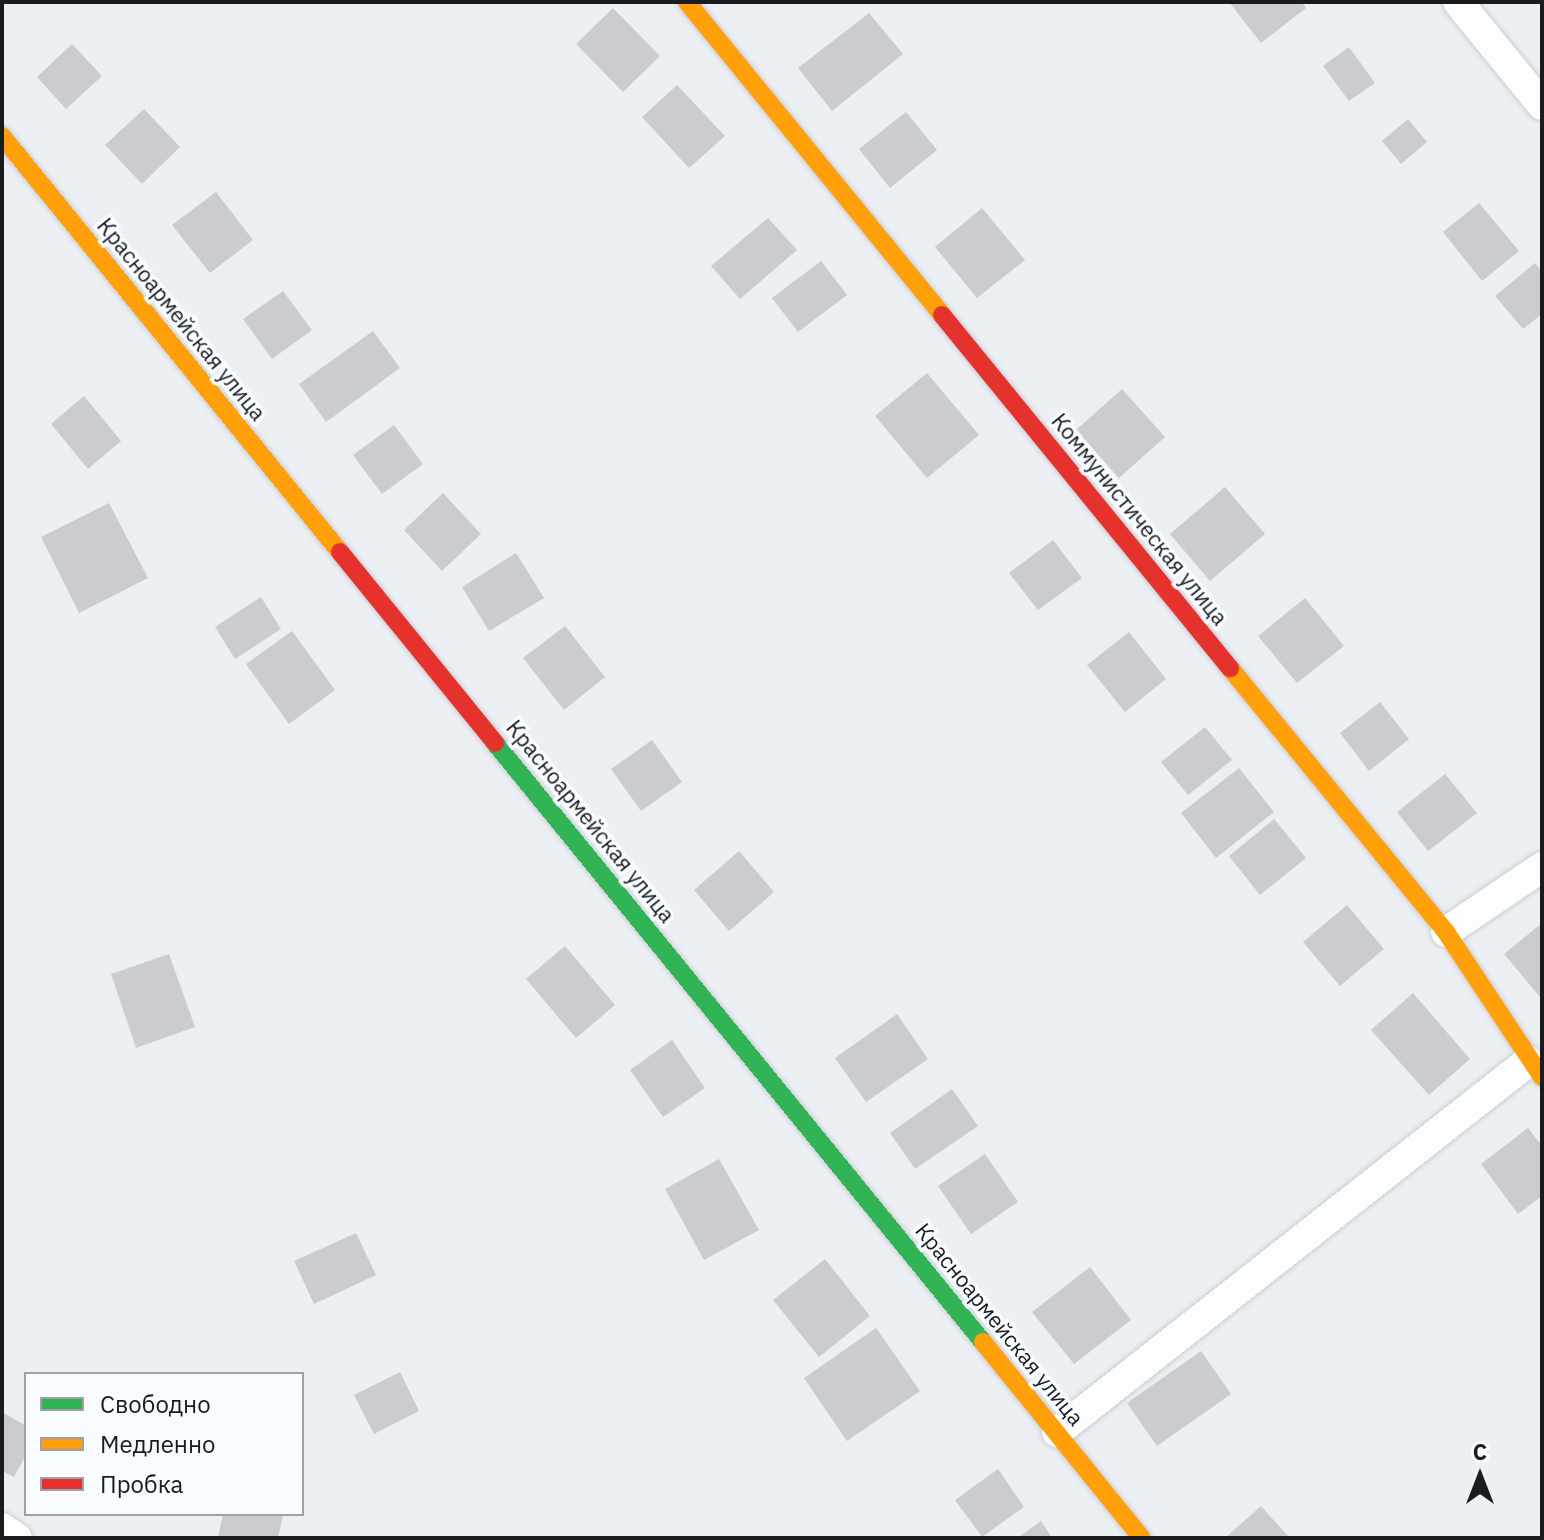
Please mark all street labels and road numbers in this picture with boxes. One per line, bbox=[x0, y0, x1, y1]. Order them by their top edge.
street label: Красноармейская улица bbox=[92, 212, 272, 426]
street label: Коммунистическая улица bbox=[1046, 408, 1234, 630]
street label: Красноармейская улица bbox=[501, 714, 681, 928]
street label: Красноармейская улица bbox=[910, 1217, 1090, 1431]

